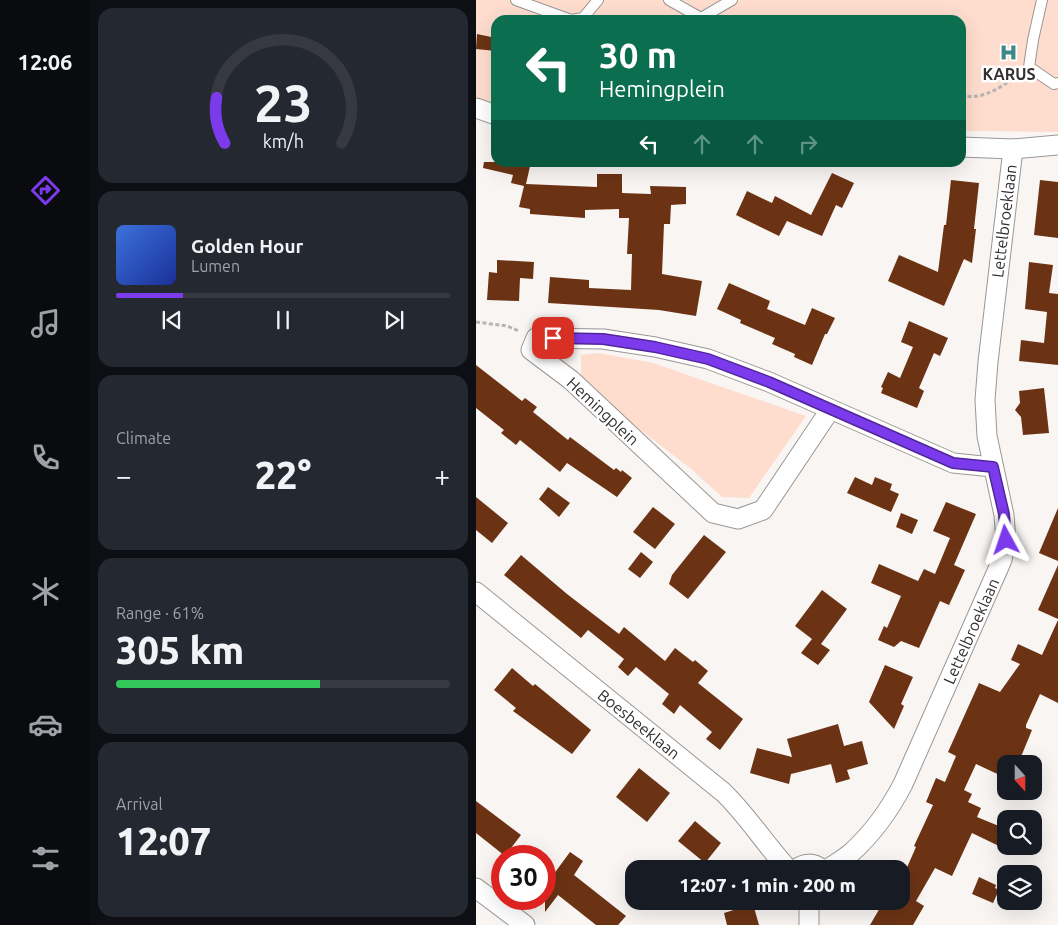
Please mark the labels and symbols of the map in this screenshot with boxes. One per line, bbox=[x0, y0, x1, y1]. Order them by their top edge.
hospital icon: KARUS bbox=[999, 43, 1019, 63]
place label: KARUS bbox=[982, 65, 1036, 83]
street label: Lettelbroeklaan bbox=[988, 163, 1020, 279]
pin bbox=[532, 317, 574, 359]
street label: Hemingplein bbox=[563, 373, 643, 449]
position arrow bbox=[979, 513, 1031, 565]
street label: Lettelbroeklaan bbox=[940, 575, 1002, 687]
street label: Boesbeeklaan bbox=[594, 685, 684, 763]
north arrow bbox=[997, 755, 1042, 800]
speed limit sign: 30 bbox=[491, 845, 556, 910]

